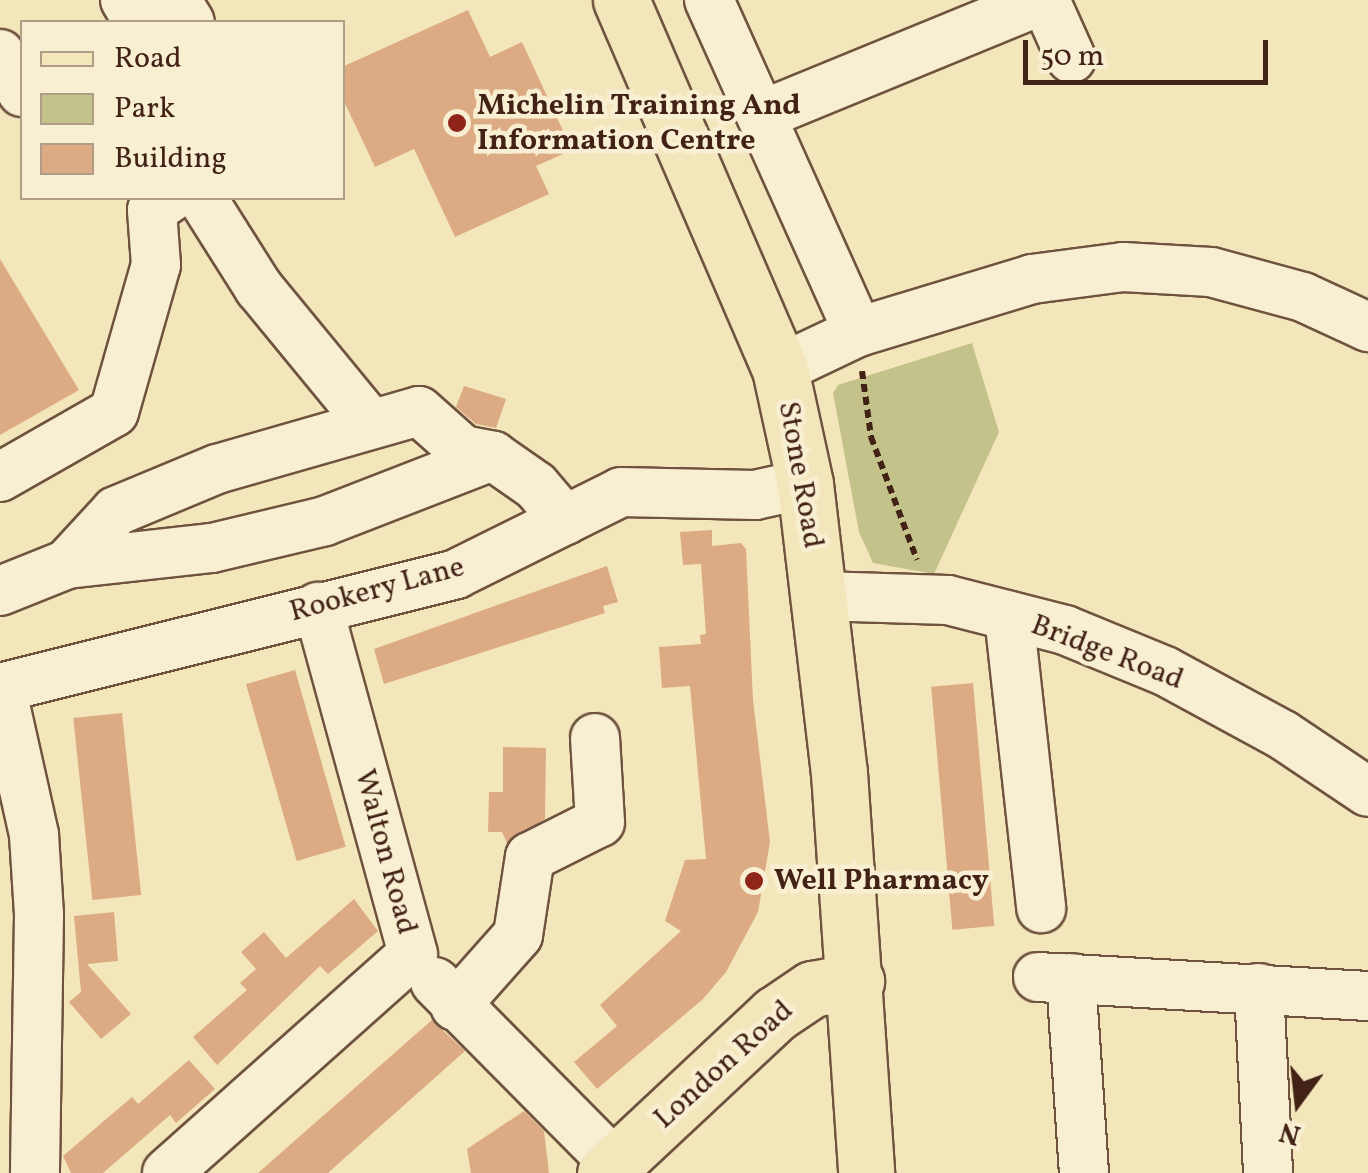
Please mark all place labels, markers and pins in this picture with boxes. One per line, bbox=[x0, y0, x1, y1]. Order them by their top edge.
place label: Michelin Training And Information Centre bbox=[477, 88, 801, 158]
marker: Michelin Training And Information Centre bbox=[446, 112, 468, 134]
place label: Well Pharmacy bbox=[774, 863, 989, 899]
marker: Well Pharmacy bbox=[743, 870, 765, 892]

